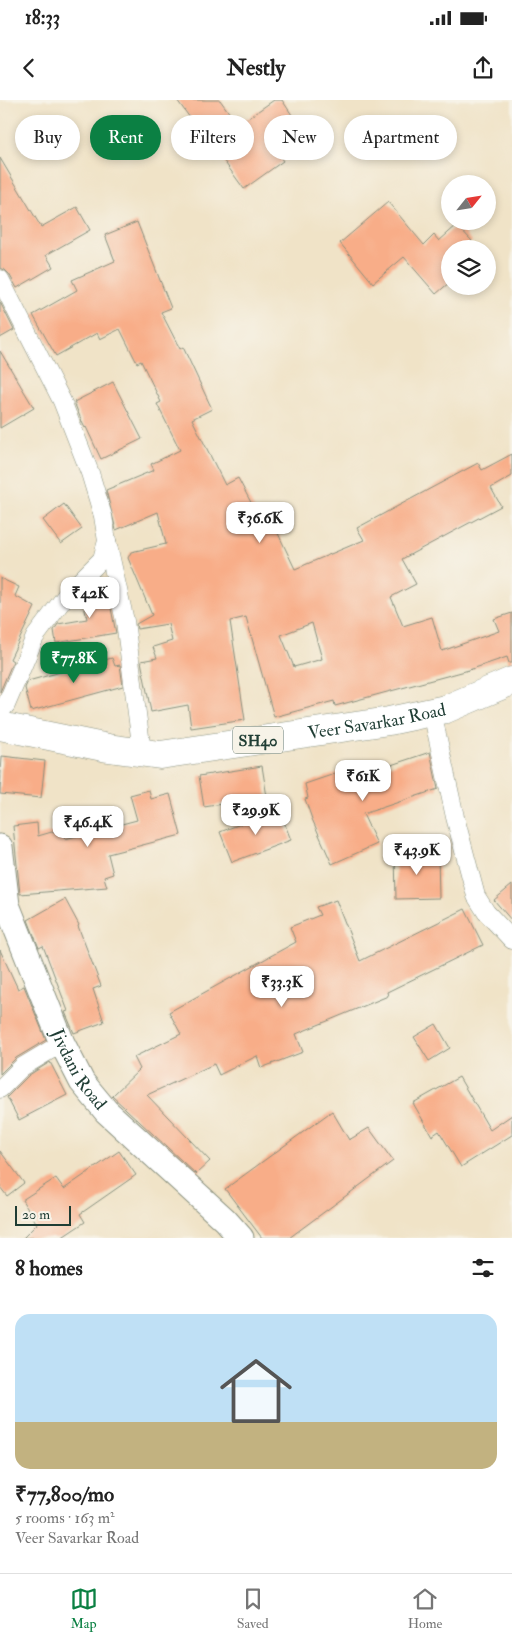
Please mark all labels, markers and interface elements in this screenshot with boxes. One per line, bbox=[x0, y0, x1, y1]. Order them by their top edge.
text: 18:33 bbox=[25, 6, 60, 30]
icon: back bbox=[15, 54, 43, 82]
text: Nestly bbox=[227, 54, 285, 82]
icon: share bbox=[469, 54, 497, 82]
chip: Buy bbox=[15, 115, 80, 160]
chip: Rent bbox=[90, 115, 161, 160]
chip: Filters bbox=[171, 115, 254, 160]
chip: New bbox=[264, 115, 334, 160]
chip: Apartment bbox=[344, 115, 457, 160]
north arrow bbox=[441, 175, 496, 230]
map controls bbox=[441, 175, 496, 295]
button: layers bbox=[441, 240, 496, 295]
pin: ₹36.6K bbox=[219, 502, 301, 544]
text: ₹36.6K bbox=[237, 508, 283, 528]
pin: ₹42K bbox=[60, 576, 120, 619]
text: ₹42K bbox=[71, 583, 109, 603]
pin: ₹77.8K bbox=[33, 642, 115, 684]
text: ₹77.8K bbox=[51, 648, 97, 668]
street label: Veer Savarkar Road bbox=[306, 698, 448, 745]
road number: SH40 bbox=[233, 726, 283, 754]
pin: ₹61K bbox=[333, 760, 393, 802]
text: ₹61K bbox=[346, 766, 380, 786]
pin: ₹29.9K bbox=[215, 794, 297, 836]
text: ₹29.9K bbox=[232, 800, 280, 820]
pin: ₹46.4K bbox=[47, 806, 129, 848]
text: ₹46.4K bbox=[64, 812, 113, 832]
pin: ₹43.9K bbox=[376, 834, 458, 876]
text: ₹43.9K bbox=[394, 840, 440, 860]
pin: ₹33.3K bbox=[241, 966, 323, 1008]
text: ₹33.3K bbox=[261, 972, 303, 992]
street label: Jivdani Road bbox=[45, 1024, 111, 1115]
scale bar bbox=[15, 1203, 71, 1226]
text: 20 m bbox=[22, 1206, 50, 1223]
icon: filters bbox=[469, 1254, 497, 1282]
text: 8 homes bbox=[15, 1255, 83, 1282]
icon: home bbox=[211, 1346, 301, 1436]
text: ₹77,800/mo bbox=[15, 1481, 114, 1508]
text: 5 rooms · 163 m² bbox=[15, 1508, 115, 1528]
text: Veer Savarkar Road bbox=[15, 1528, 139, 1548]
tab: Map bbox=[70, 1585, 98, 1632]
tab: Saved bbox=[237, 1585, 269, 1632]
tab: Home bbox=[408, 1585, 442, 1632]

